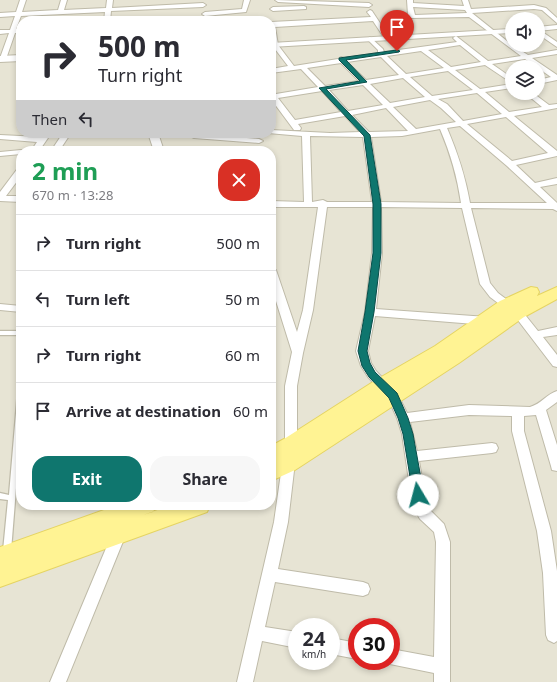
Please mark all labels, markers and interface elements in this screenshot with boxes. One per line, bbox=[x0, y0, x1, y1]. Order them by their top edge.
pin bbox=[380, 10, 414, 51]
map controls bbox=[505, 12, 545, 100]
button: sound bbox=[505, 12, 545, 52]
icon: arrive bbox=[386, 16, 408, 38]
text: 500 m bbox=[98, 27, 181, 65]
icon: right bbox=[32, 32, 84, 84]
button: layers bbox=[505, 60, 545, 100]
text: Turn right bbox=[98, 63, 182, 87]
icon: left bbox=[75, 108, 97, 130]
text: Then bbox=[32, 109, 67, 129]
text: 2 min bbox=[32, 154, 98, 187]
button: close bbox=[218, 159, 260, 201]
text: 670 m · 13:28 bbox=[32, 186, 113, 204]
icon: right bbox=[32, 232, 54, 254]
text: Turn right bbox=[66, 233, 141, 253]
text: 500 m bbox=[216, 233, 260, 253]
icon: left bbox=[32, 288, 54, 310]
text: Turn left bbox=[66, 289, 130, 309]
text: 50 m bbox=[225, 289, 260, 309]
icon: right bbox=[32, 344, 54, 366]
text: Turn right bbox=[66, 345, 141, 365]
text: 60 m bbox=[225, 345, 260, 365]
icon: arrive bbox=[32, 400, 54, 422]
text: Arrive at destination bbox=[66, 401, 221, 421]
text: 60 m bbox=[233, 401, 268, 421]
button: Exit bbox=[32, 456, 142, 502]
button: Share bbox=[150, 456, 260, 502]
position arrow bbox=[397, 474, 439, 516]
speed limit sign: 30 bbox=[348, 618, 400, 670]
text: 24 bbox=[303, 625, 325, 652]
text: km/h bbox=[302, 647, 326, 661]

